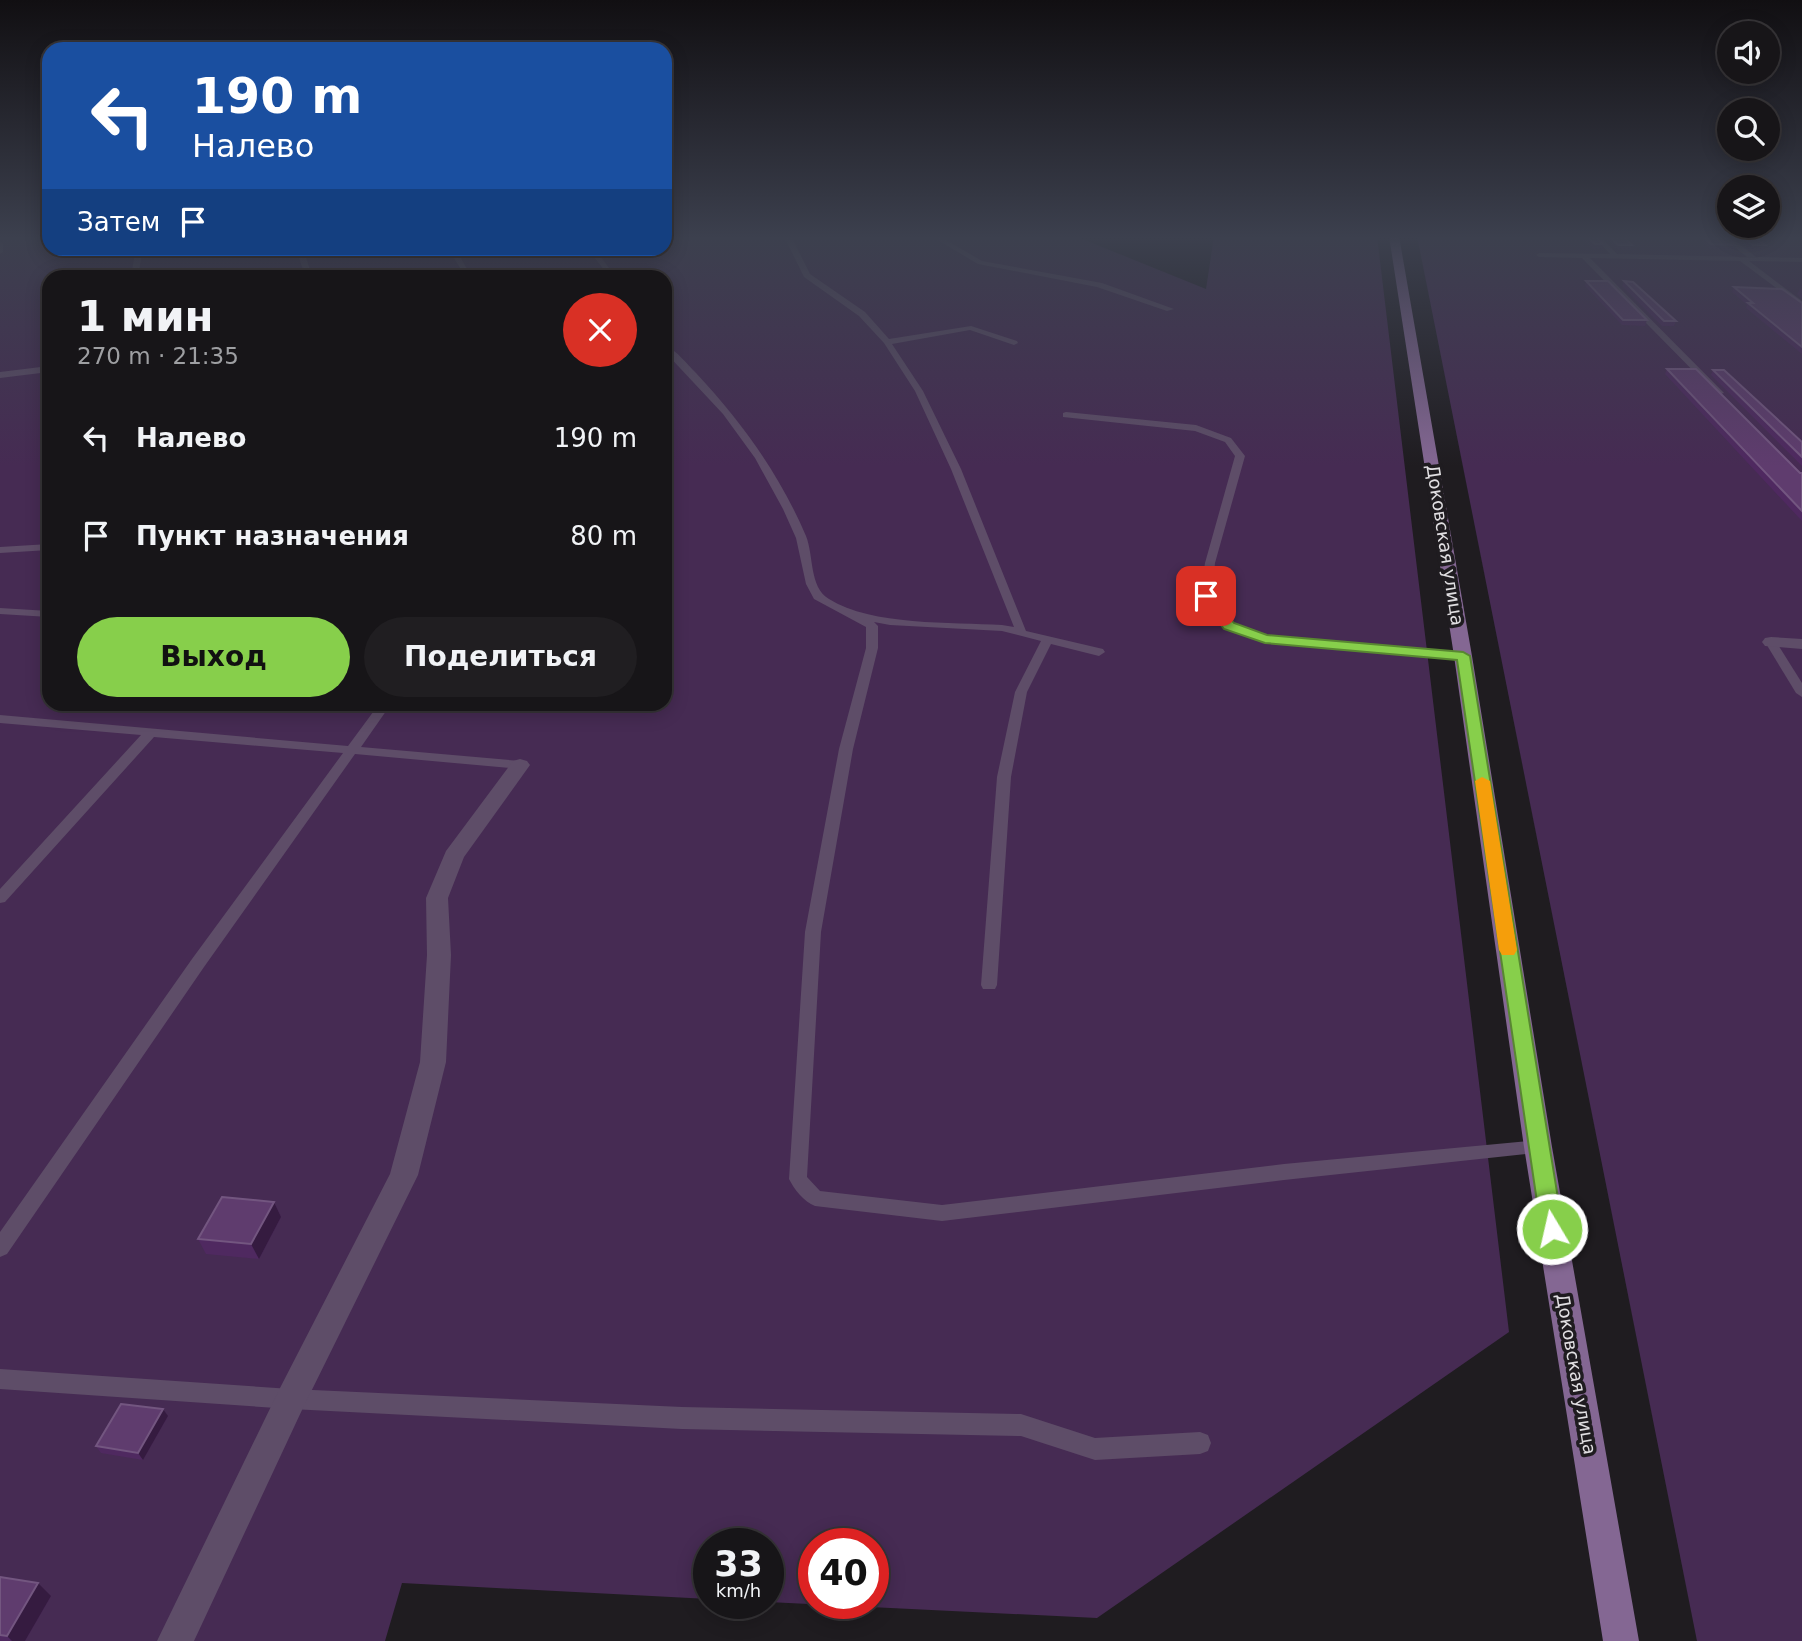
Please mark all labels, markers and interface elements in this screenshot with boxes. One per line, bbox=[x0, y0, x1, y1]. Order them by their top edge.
map controls bbox=[1717, 21, 1780, 238]
button: sound bbox=[1717, 21, 1780, 84]
text: 190 m bbox=[192, 68, 362, 125]
icon: left bbox=[77, 70, 168, 161]
button: search bbox=[1717, 98, 1780, 161]
text: Налево bbox=[192, 127, 314, 165]
button: layers bbox=[1717, 175, 1780, 238]
icon: arrive bbox=[174, 203, 212, 241]
text: Затем bbox=[77, 207, 160, 237]
text: 1 мин bbox=[77, 292, 214, 341]
button: close bbox=[563, 293, 637, 367]
text: 270 m · 21:35 bbox=[77, 343, 239, 369]
icon: left bbox=[77, 419, 115, 457]
text: Налево bbox=[136, 423, 246, 453]
text: 190 m bbox=[554, 423, 637, 453]
street label: Доковская улица bbox=[1422, 463, 1469, 627]
icon: arrive bbox=[77, 517, 115, 555]
text: Пункт назначения bbox=[136, 521, 409, 551]
text: 80 m bbox=[570, 521, 637, 551]
pin bbox=[1176, 566, 1236, 626]
icon: arrive bbox=[1187, 577, 1225, 615]
button: Выход bbox=[77, 617, 350, 697]
button: Поделиться bbox=[364, 617, 637, 697]
position arrow bbox=[1515, 1192, 1589, 1266]
street label: Доковская улица bbox=[1552, 1292, 1601, 1456]
speed limit sign: 40 bbox=[798, 1528, 889, 1619]
text: 33 bbox=[714, 1544, 763, 1584]
text: km/h bbox=[716, 1580, 761, 1601]

